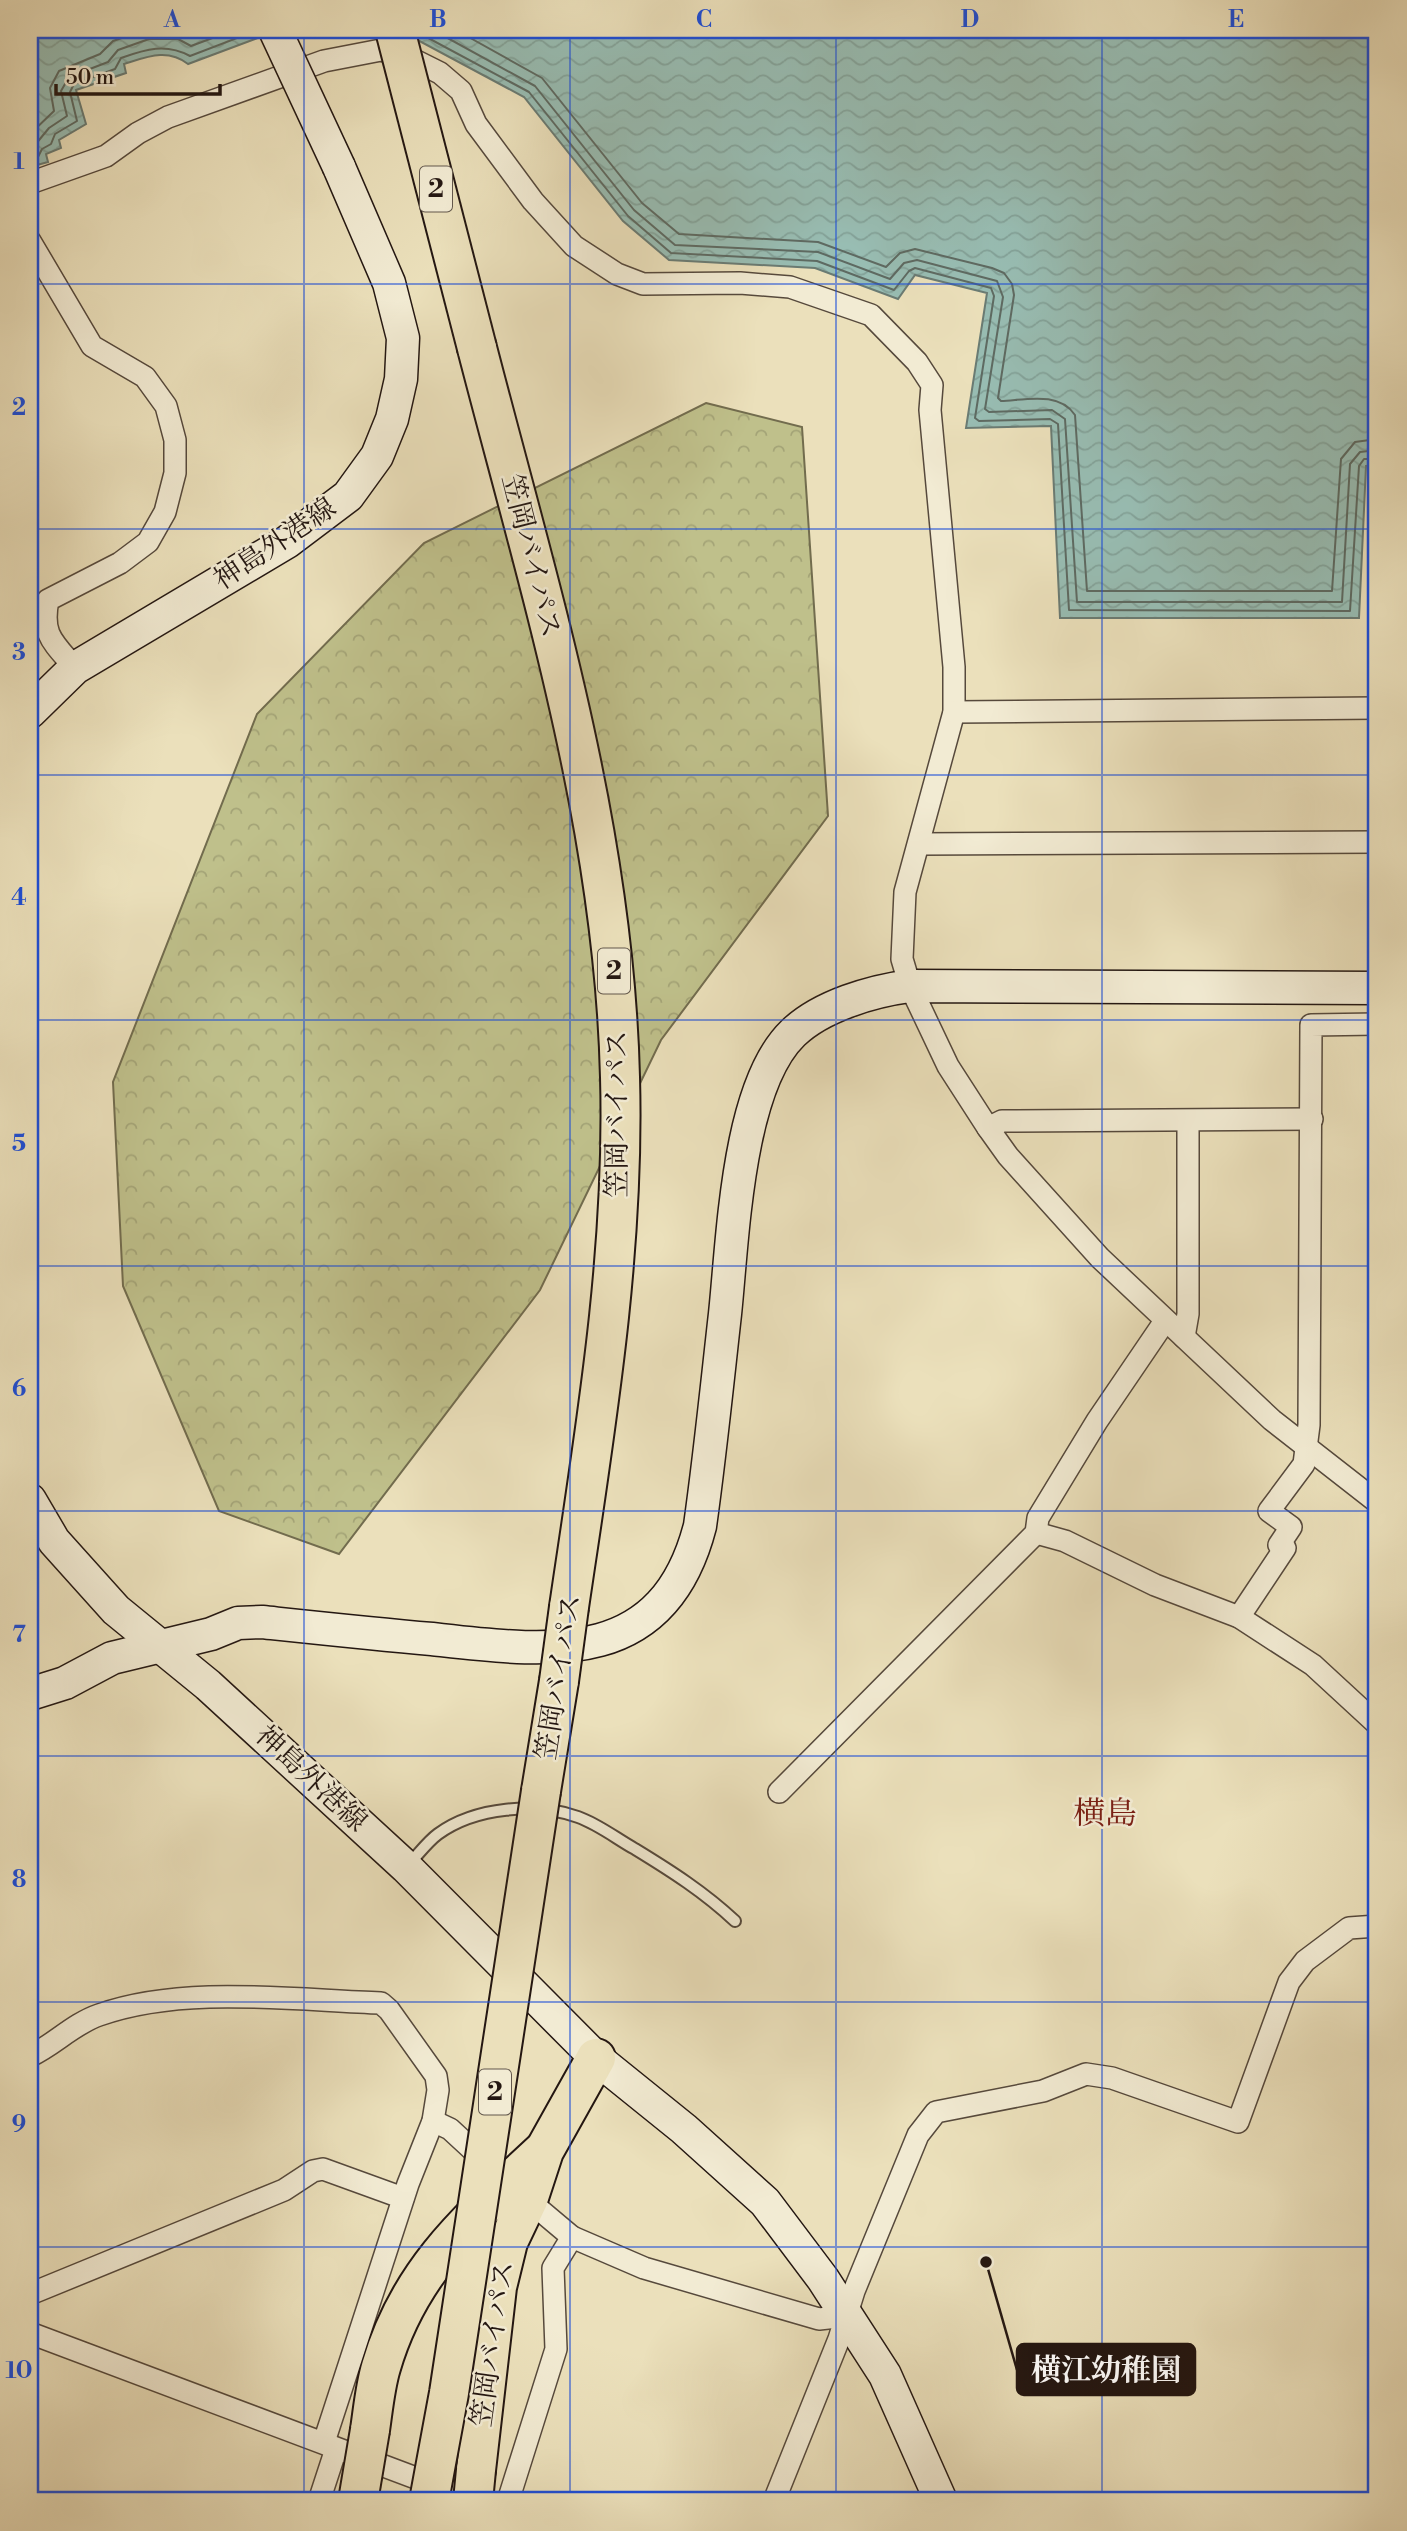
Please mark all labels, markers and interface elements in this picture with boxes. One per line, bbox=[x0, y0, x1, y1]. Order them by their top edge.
text: A bbox=[163, 6, 181, 34]
text: B bbox=[429, 6, 447, 34]
text: C bbox=[696, 6, 712, 34]
text: D bbox=[961, 6, 979, 34]
text: E bbox=[1228, 6, 1244, 34]
scale bar bbox=[56, 52, 220, 96]
text: 50 m bbox=[66, 65, 114, 91]
text: 1 bbox=[13, 148, 25, 176]
road number: 2 bbox=[420, 166, 452, 212]
text: 2 bbox=[12, 394, 26, 422]
street label: 笠岡バイパス bbox=[494, 471, 568, 641]
street label: 神島外港線 bbox=[207, 490, 343, 598]
text: 3 bbox=[12, 639, 26, 667]
text: 4 bbox=[11, 884, 27, 912]
road number: 2 bbox=[598, 948, 630, 994]
street label: 笠岡バイパス bbox=[600, 1030, 635, 1198]
text: 5 bbox=[12, 1130, 26, 1158]
text: 6 bbox=[12, 1375, 26, 1403]
street label: 笠岡バイパス bbox=[529, 1592, 589, 1762]
text: 7 bbox=[12, 1621, 26, 1649]
street label: 神島外港線 bbox=[248, 1718, 374, 1840]
district label: 横島 bbox=[1073, 1794, 1137, 1834]
text: 8 bbox=[12, 1866, 26, 1894]
road number: 2 bbox=[479, 2070, 511, 2114]
text: 9 bbox=[12, 2111, 26, 2139]
street label: 笠岡バイパス bbox=[464, 2259, 522, 2429]
callout: 横江幼稚園 bbox=[1017, 2344, 1195, 2395]
text: 横江幼稚園 bbox=[1031, 2352, 1181, 2390]
text: 10 bbox=[5, 2357, 33, 2385]

